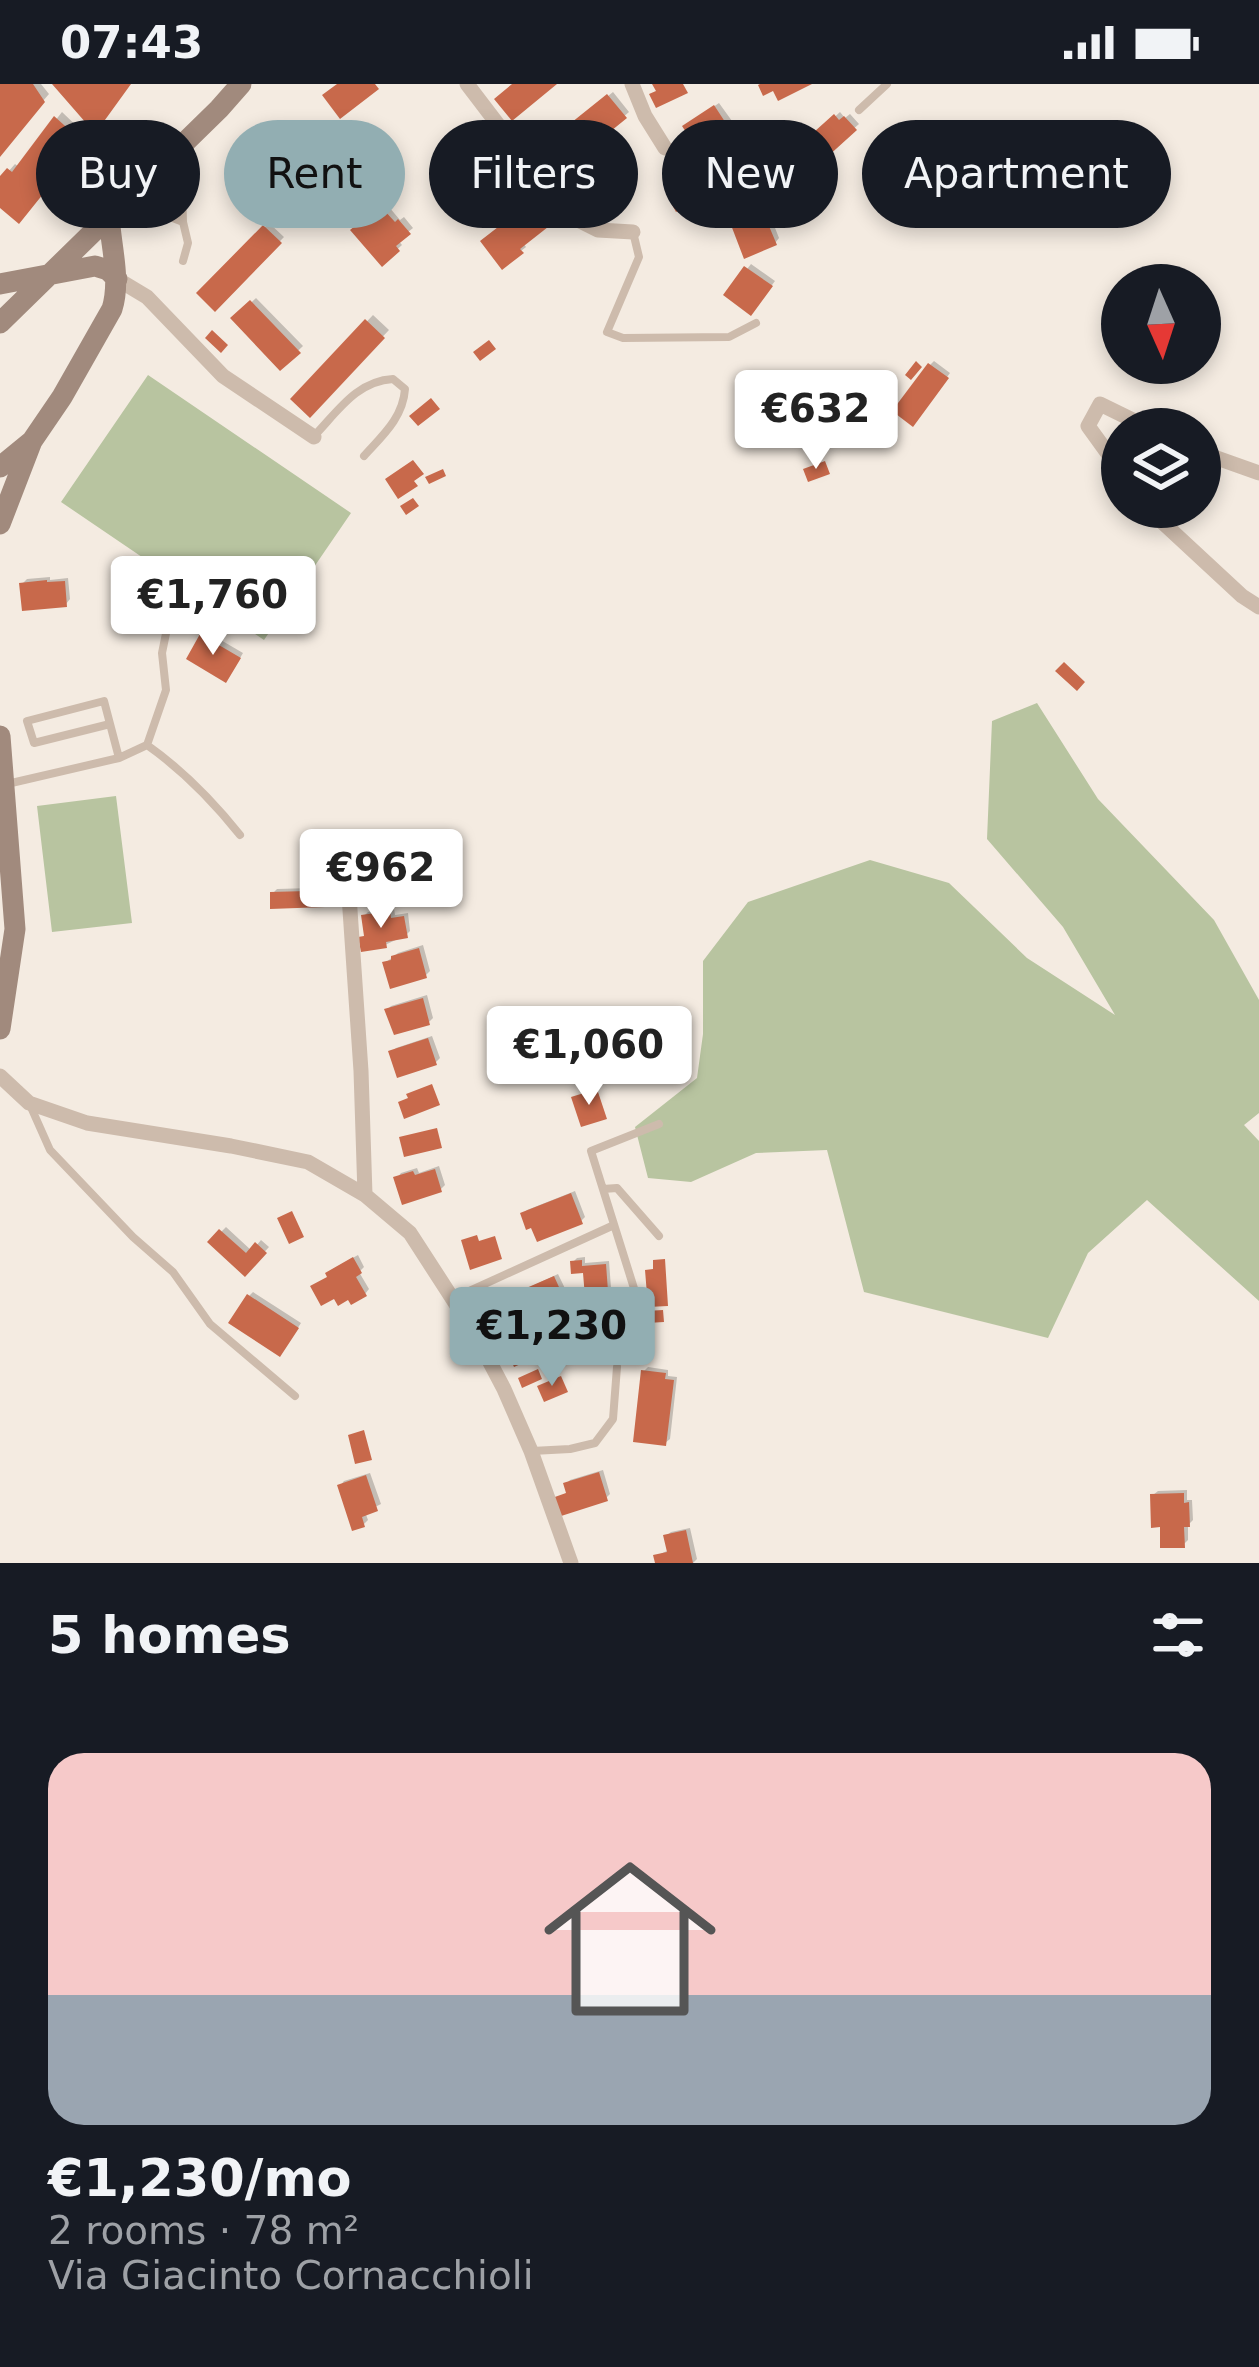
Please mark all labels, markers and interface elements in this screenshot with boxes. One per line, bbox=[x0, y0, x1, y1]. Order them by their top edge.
text: 07:43 bbox=[60, 16, 203, 69]
chip: Buy bbox=[36, 120, 200, 228]
chip: Rent bbox=[224, 120, 405, 228]
chip: Filters bbox=[429, 120, 638, 228]
chip: New bbox=[662, 120, 838, 228]
chip: Apartment bbox=[862, 120, 1171, 228]
north arrow bbox=[1101, 264, 1221, 384]
map controls bbox=[1101, 264, 1221, 528]
pin: €632 bbox=[745, 370, 887, 472]
text: €632 bbox=[762, 386, 870, 431]
button: layers bbox=[1101, 408, 1221, 528]
pin: €1,760 bbox=[115, 556, 311, 658]
text: €1,760 bbox=[138, 572, 288, 617]
pin: €962 bbox=[310, 829, 452, 931]
text: €962 bbox=[327, 845, 435, 890]
pin: €1,060 bbox=[491, 1006, 687, 1108]
text: €1,060 bbox=[514, 1022, 664, 1067]
pin: €1,230 bbox=[454, 1287, 650, 1389]
text: €1,230 bbox=[477, 1303, 627, 1348]
icon: filters bbox=[1145, 1602, 1211, 1668]
text: 5 homes bbox=[48, 1606, 291, 1665]
icon: home bbox=[522, 1831, 738, 2047]
text: €1,230/mo bbox=[48, 2149, 352, 2208]
text: 2 rooms · 78 m² bbox=[48, 2208, 359, 2253]
text: Via Giacinto Cornacchioli bbox=[48, 2253, 533, 2298]

